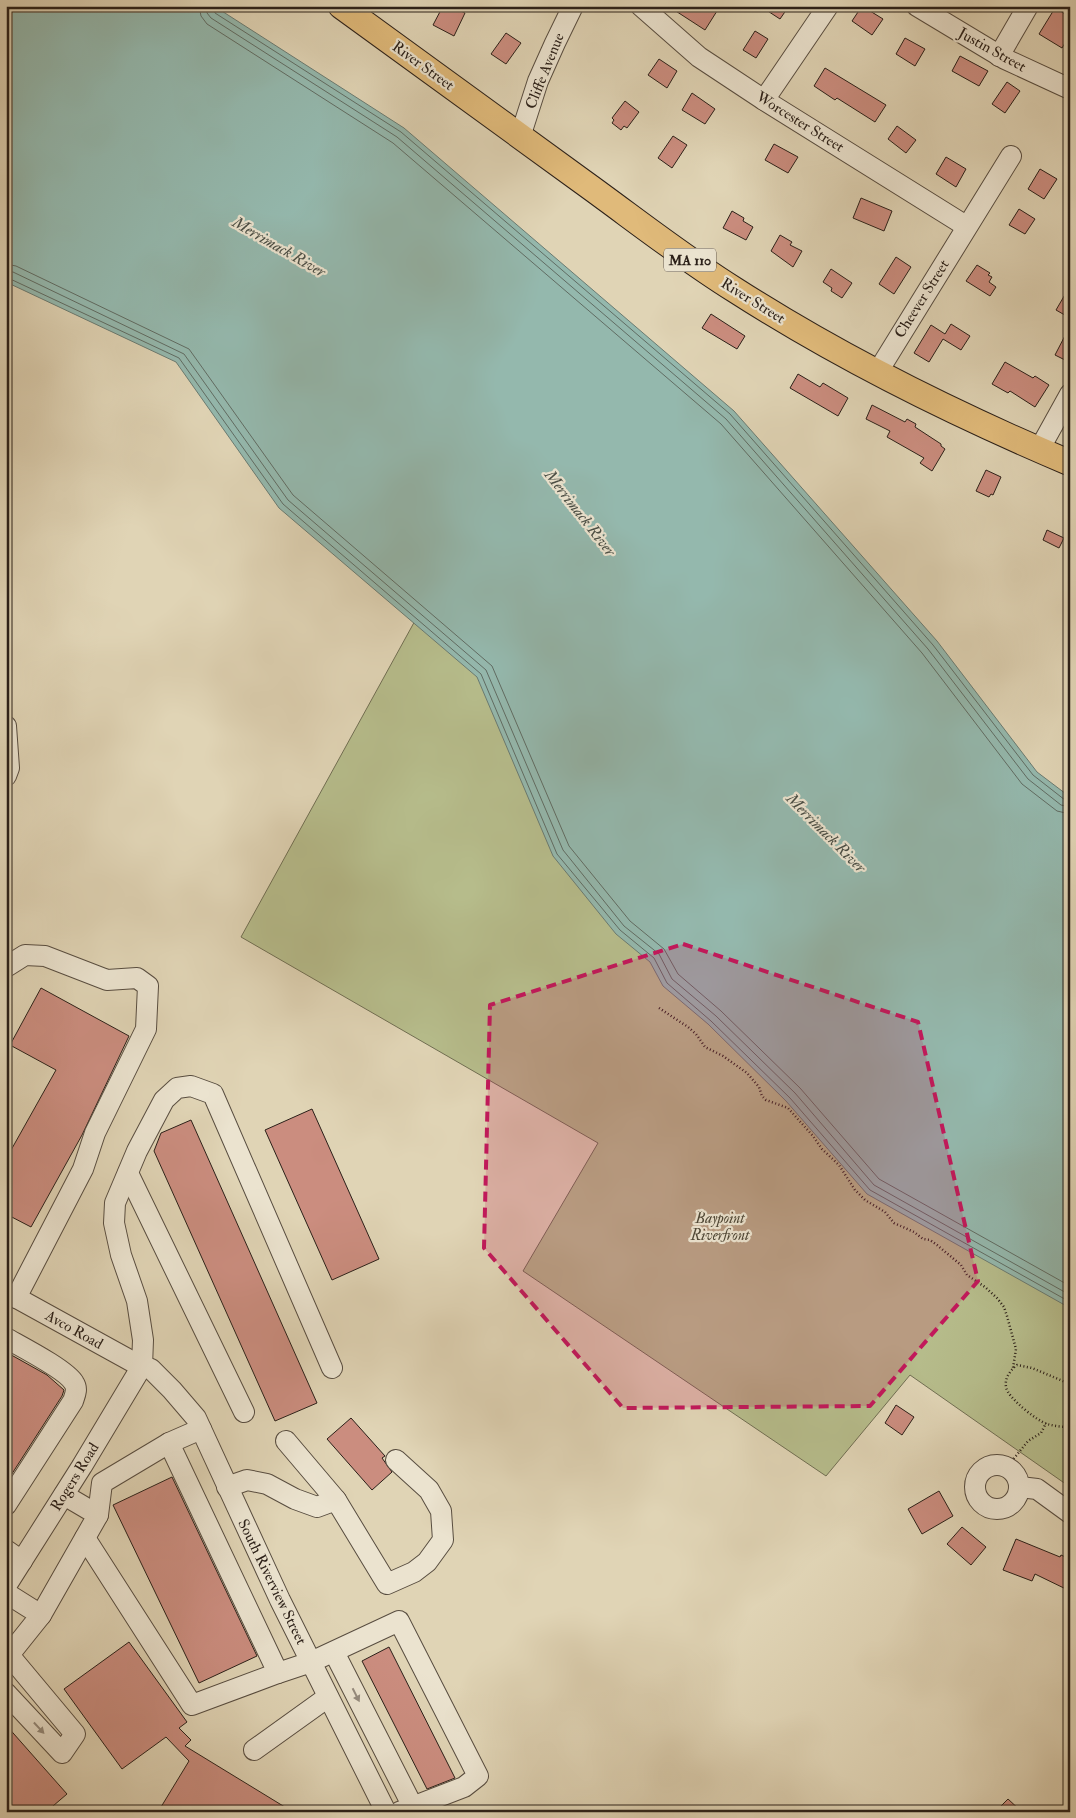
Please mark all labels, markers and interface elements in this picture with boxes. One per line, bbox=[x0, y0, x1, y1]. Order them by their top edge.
street label: Justin Street bbox=[953, 23, 1029, 77]
street label: Cliffe Avenue bbox=[521, 30, 569, 112]
street label: River Street bbox=[388, 37, 458, 95]
street label: Worcester Street bbox=[752, 87, 848, 157]
water label: Merrimack River bbox=[228, 212, 330, 282]
road number: MA 110 bbox=[664, 248, 716, 272]
street label: Cheever Street bbox=[890, 256, 954, 342]
street label: River Street bbox=[717, 274, 789, 328]
water label: Merrimack River bbox=[539, 465, 621, 561]
water label: Merrimack River bbox=[781, 788, 871, 878]
park label: Baypoint Riverfront bbox=[690, 1209, 750, 1245]
street label: Avco Road bbox=[41, 1306, 107, 1354]
street label: Rogers Road bbox=[47, 1439, 104, 1515]
street label: South Riverview Street bbox=[233, 1516, 311, 1648]
one-way arrow bbox=[352, 1688, 360, 1702]
one-way arrow bbox=[33, 1722, 45, 1734]

